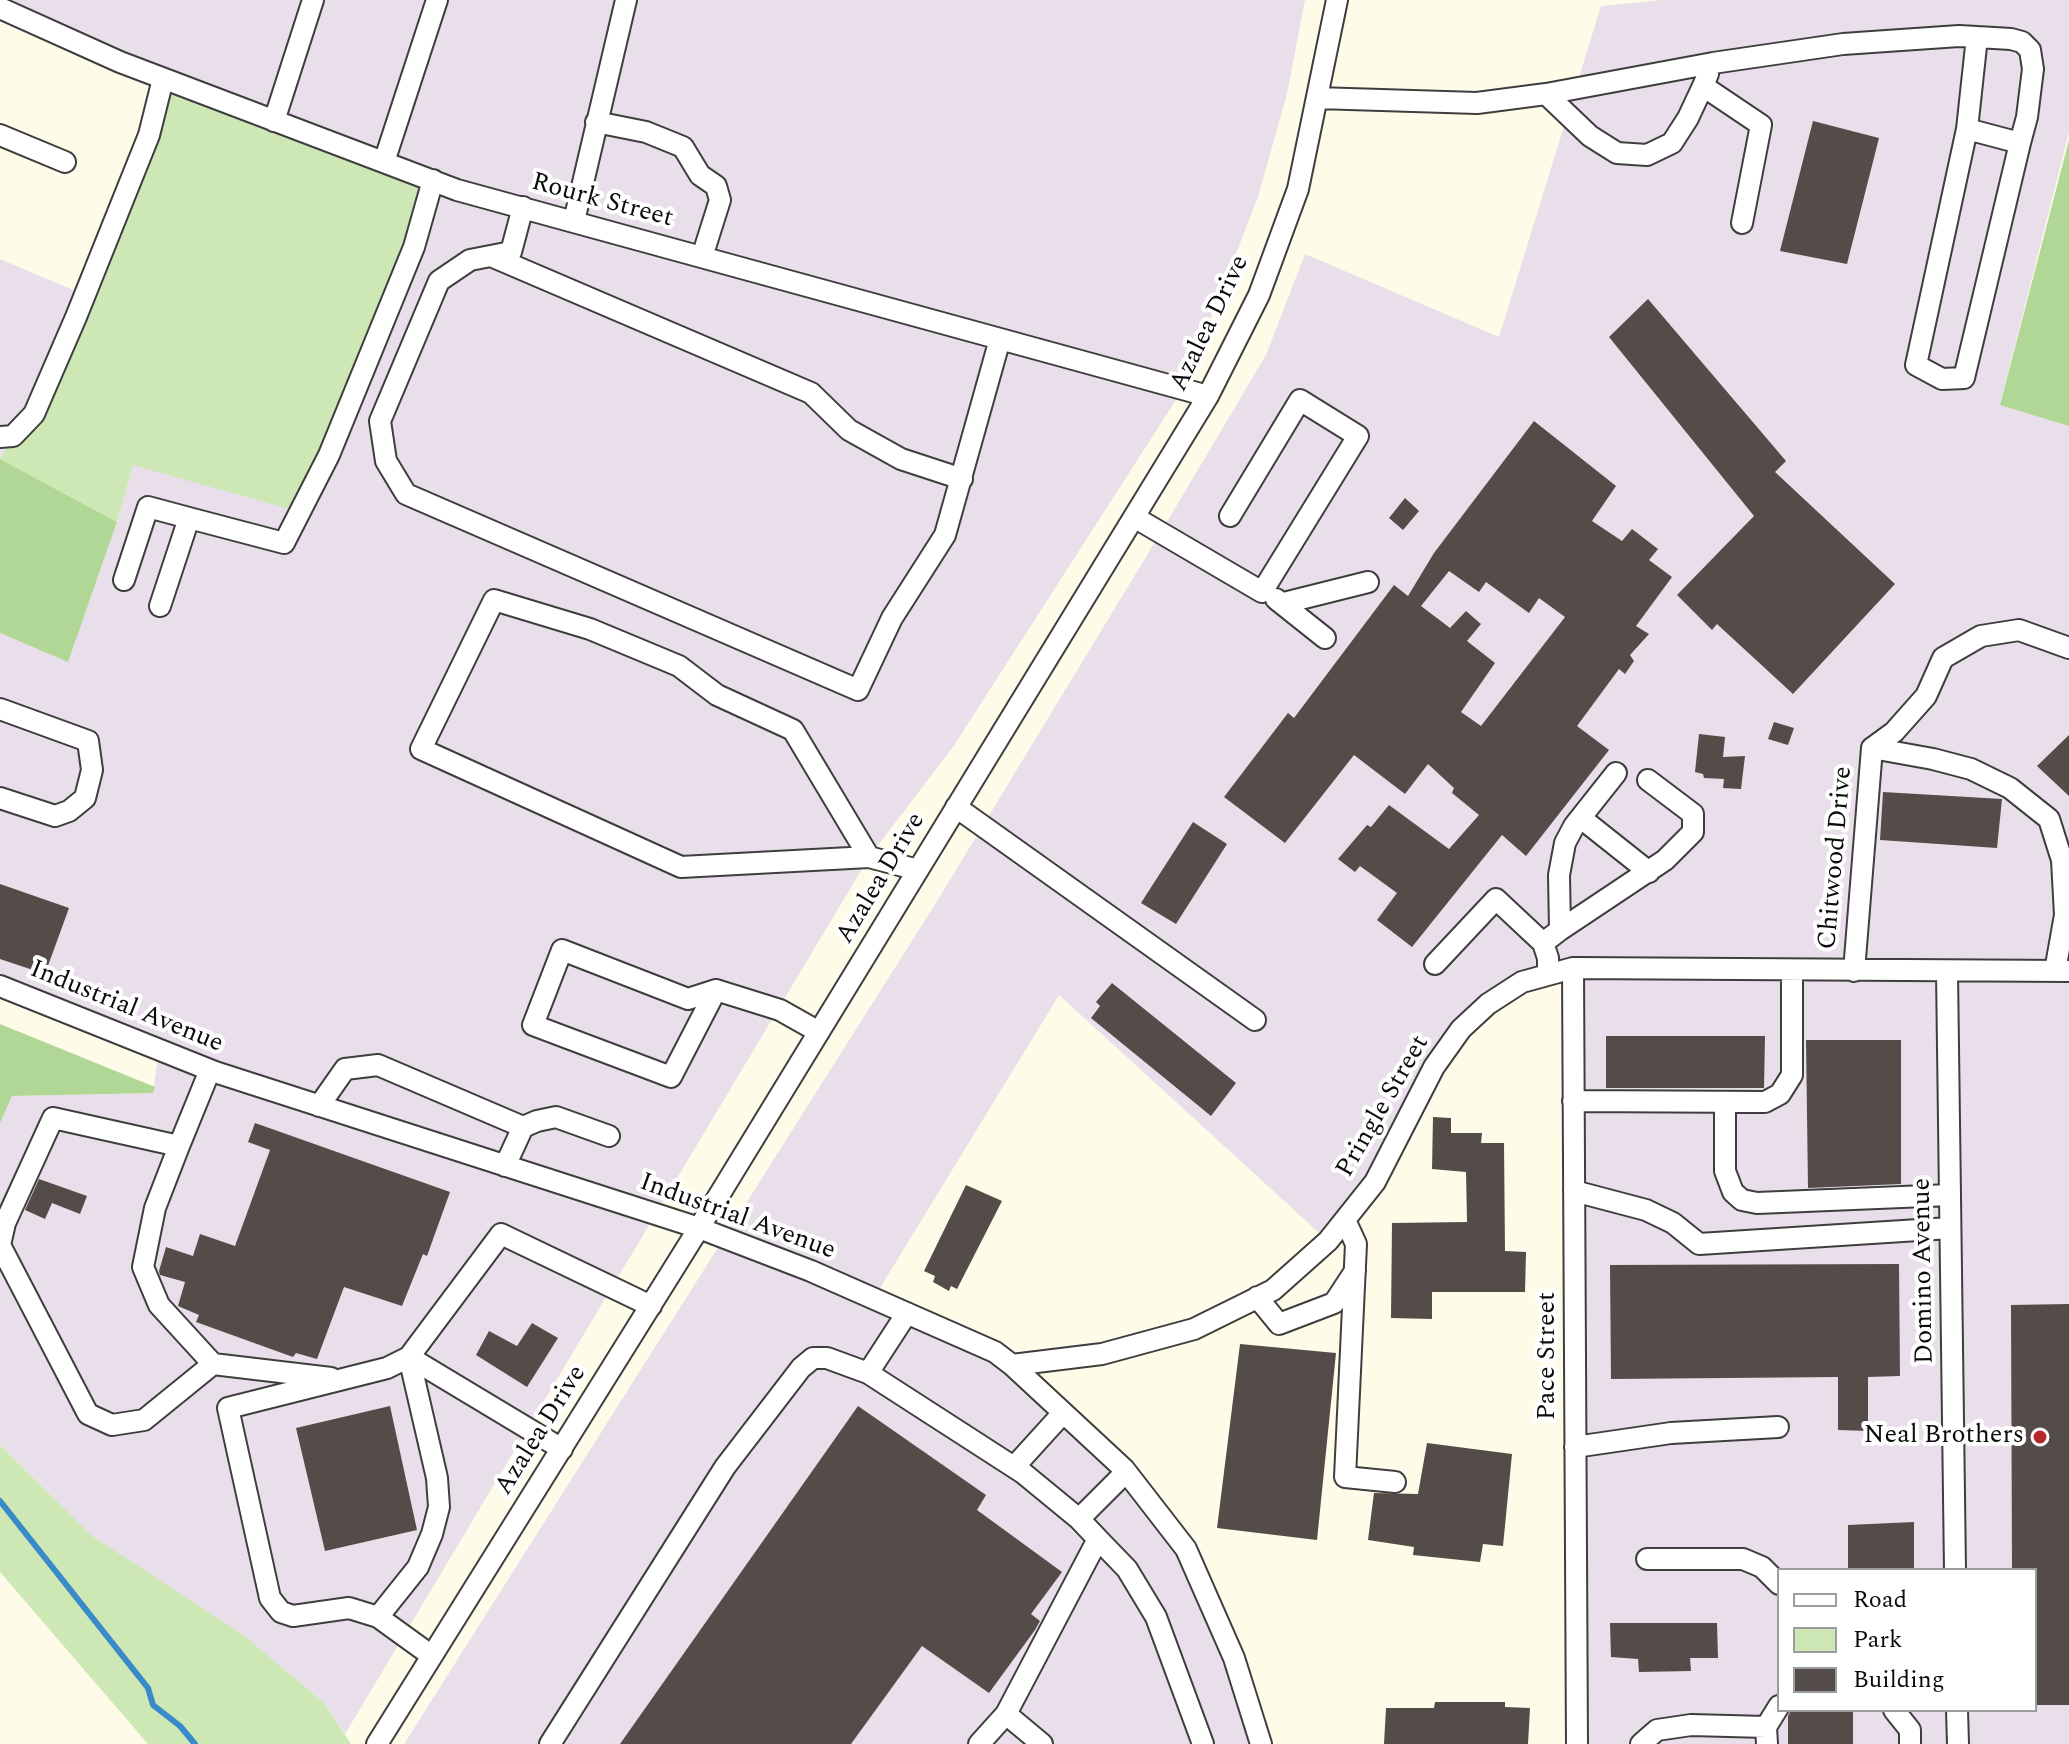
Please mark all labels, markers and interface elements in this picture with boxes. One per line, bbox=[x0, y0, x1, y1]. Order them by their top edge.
street label: Rourk Street bbox=[528, 168, 676, 236]
street label: Azalea Drive bbox=[1165, 251, 1257, 397]
street label: Chitwood Drive bbox=[1813, 765, 1861, 951]
street label: Azalea Drive bbox=[831, 808, 933, 950]
street label: Industrial Avenue bbox=[25, 955, 227, 1061]
street label: Pringle Street bbox=[1331, 1030, 1437, 1184]
street label: Industrial Avenue bbox=[635, 1168, 839, 1268]
street label: Domino Avenue bbox=[1908, 1178, 1942, 1364]
street label: Pace Street bbox=[1533, 1292, 1565, 1420]
street label: Azalea Drive bbox=[490, 1360, 594, 1502]
place label: Neal Brothers bbox=[1864, 1421, 2024, 1453]
marker: Neal Brothers bbox=[2031, 1428, 2049, 1446]
legend bbox=[1777, 1568, 2037, 1712]
text: Road bbox=[1853, 1582, 1907, 1618]
text: Park bbox=[1853, 1622, 1903, 1658]
text: Building bbox=[1853, 1662, 1945, 1698]

